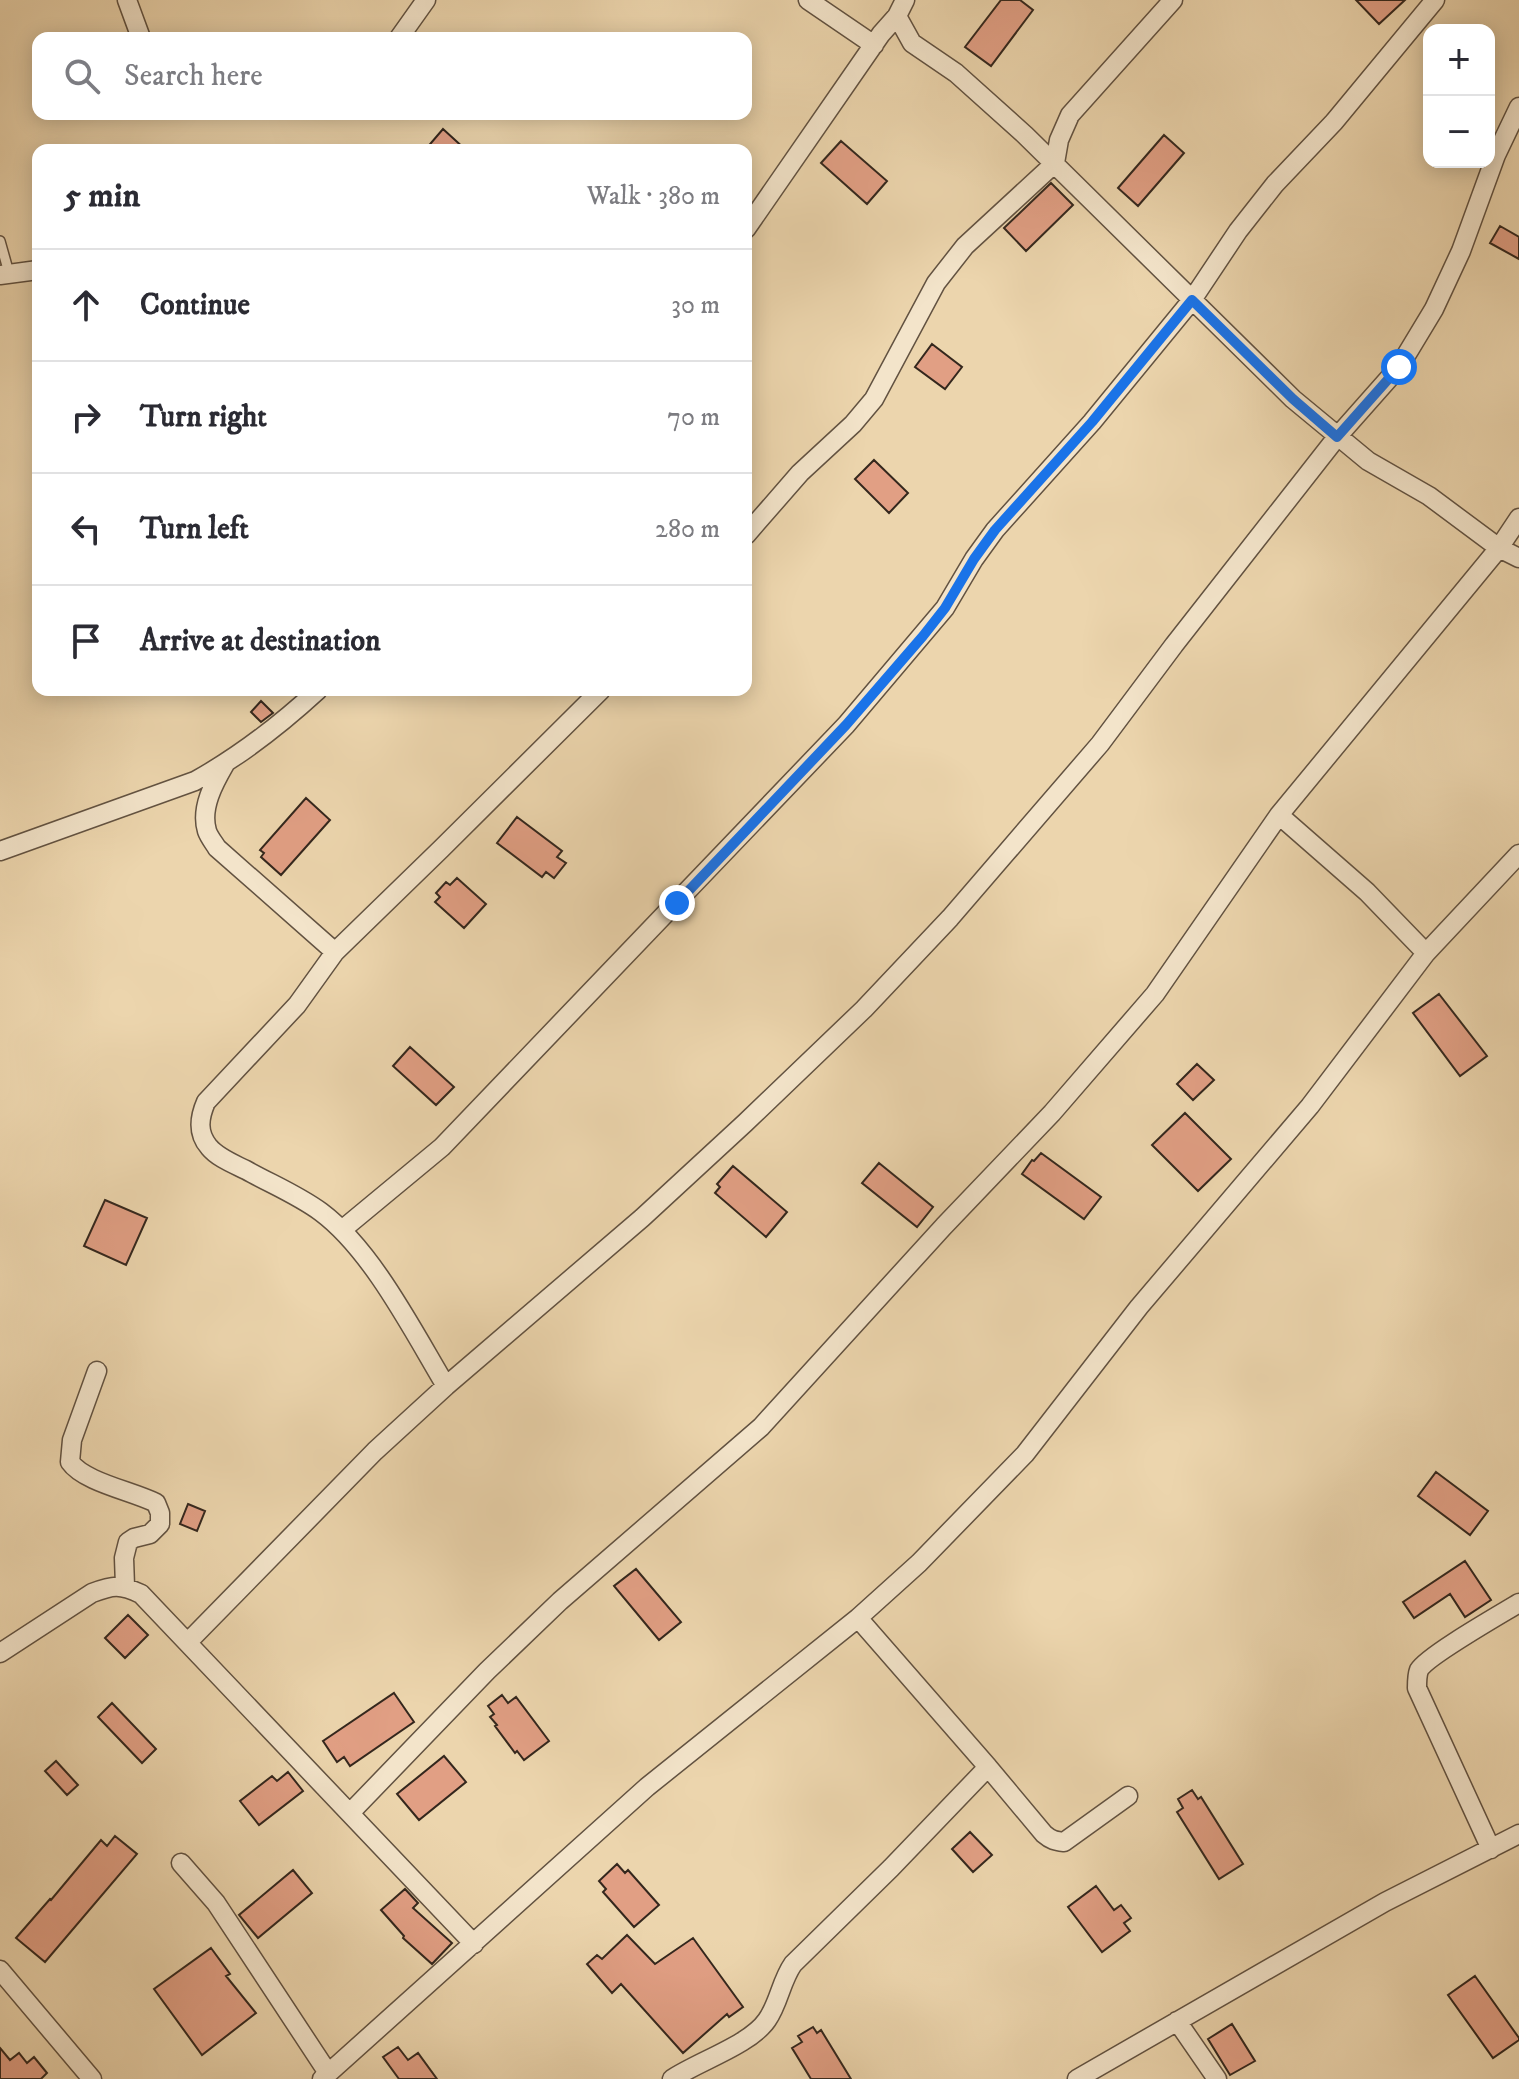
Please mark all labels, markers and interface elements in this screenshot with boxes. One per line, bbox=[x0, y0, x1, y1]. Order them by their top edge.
map controls bbox=[1423, 24, 1495, 168]
button: + bbox=[1423, 24, 1495, 96]
search box bbox=[32, 32, 752, 120]
icon: search bbox=[60, 54, 104, 98]
text: Search here bbox=[124, 58, 263, 95]
button: − bbox=[1423, 96, 1495, 168]
text: 5 min bbox=[64, 175, 140, 217]
text: Walk · 380 m bbox=[587, 180, 720, 213]
icon: ahead bbox=[64, 283, 108, 327]
text: Continue bbox=[140, 287, 250, 324]
text: 30 m bbox=[671, 289, 720, 322]
route start bbox=[1381, 349, 1417, 385]
icon: right bbox=[64, 395, 108, 439]
text: Turn right bbox=[140, 399, 267, 436]
text: 70 m bbox=[667, 401, 720, 434]
icon: left bbox=[64, 507, 108, 551]
text: Turn left bbox=[140, 511, 249, 548]
text: 280 m bbox=[655, 513, 720, 546]
icon: arrive bbox=[64, 619, 108, 663]
text: Arrive at destination bbox=[140, 623, 381, 660]
route end bbox=[659, 885, 695, 921]

